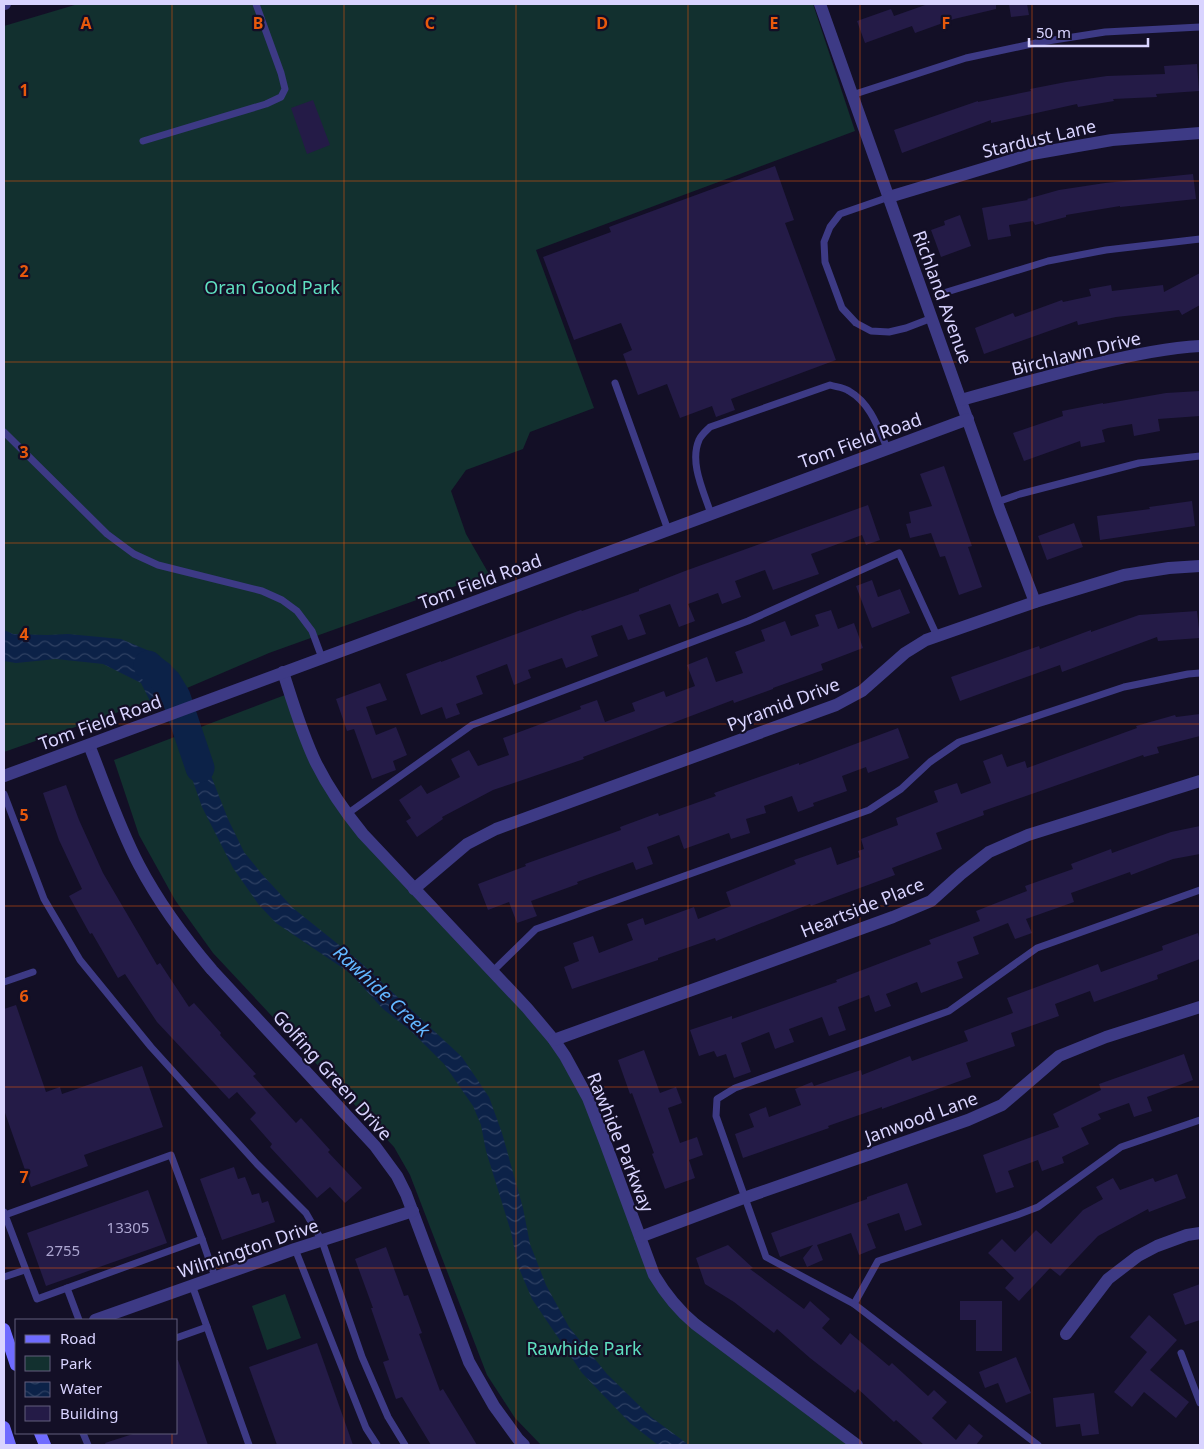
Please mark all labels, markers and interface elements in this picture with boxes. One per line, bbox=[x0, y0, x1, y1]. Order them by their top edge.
text: A bbox=[80, 12, 92, 34]
text: B bbox=[253, 12, 263, 34]
text: C bbox=[425, 12, 435, 34]
text: D bbox=[596, 12, 608, 34]
text: E bbox=[770, 12, 779, 34]
text: F bbox=[942, 12, 950, 34]
scale bar bbox=[1029, 15, 1148, 47]
text: 50 m bbox=[1036, 22, 1071, 42]
text: 1 bbox=[19, 79, 29, 101]
street label: Stardust Lane bbox=[980, 113, 1098, 163]
street label: Richland Avenue bbox=[908, 227, 978, 367]
text: 2 bbox=[19, 260, 29, 282]
park label: Oran Good Park bbox=[204, 275, 340, 299]
street label: Birchlawn Drive bbox=[1009, 325, 1143, 381]
street label: Tom Field Road bbox=[795, 407, 925, 473]
text: 3 bbox=[19, 441, 29, 463]
street label: Tom Field Road bbox=[415, 548, 545, 614]
text: 4 bbox=[19, 623, 29, 645]
street label: Pyramid Drive bbox=[723, 671, 843, 737]
street label: Tom Field Road bbox=[35, 689, 165, 755]
text: 5 bbox=[19, 804, 29, 826]
street label: Heartside Place bbox=[797, 871, 927, 943]
water label: Rawhide Creek bbox=[328, 939, 436, 1043]
text: 6 bbox=[19, 985, 29, 1007]
street label: Golfing Green Drive bbox=[268, 1005, 398, 1145]
street label: Rawhide Parkway bbox=[582, 1069, 660, 1216]
street label: Janwood Lane bbox=[859, 1085, 981, 1149]
text: 7 bbox=[19, 1166, 29, 1188]
street label: Wilmington Drive bbox=[174, 1213, 322, 1283]
house number: 13305 bbox=[107, 1217, 149, 1237]
house number: 2755 bbox=[46, 1240, 80, 1260]
legend bbox=[15, 1319, 178, 1434]
text: Road bbox=[60, 1328, 96, 1348]
park label: Rawhide Park bbox=[526, 1336, 642, 1360]
text: Park bbox=[60, 1353, 92, 1373]
text: Water bbox=[60, 1378, 102, 1398]
text: Building bbox=[60, 1403, 118, 1423]

